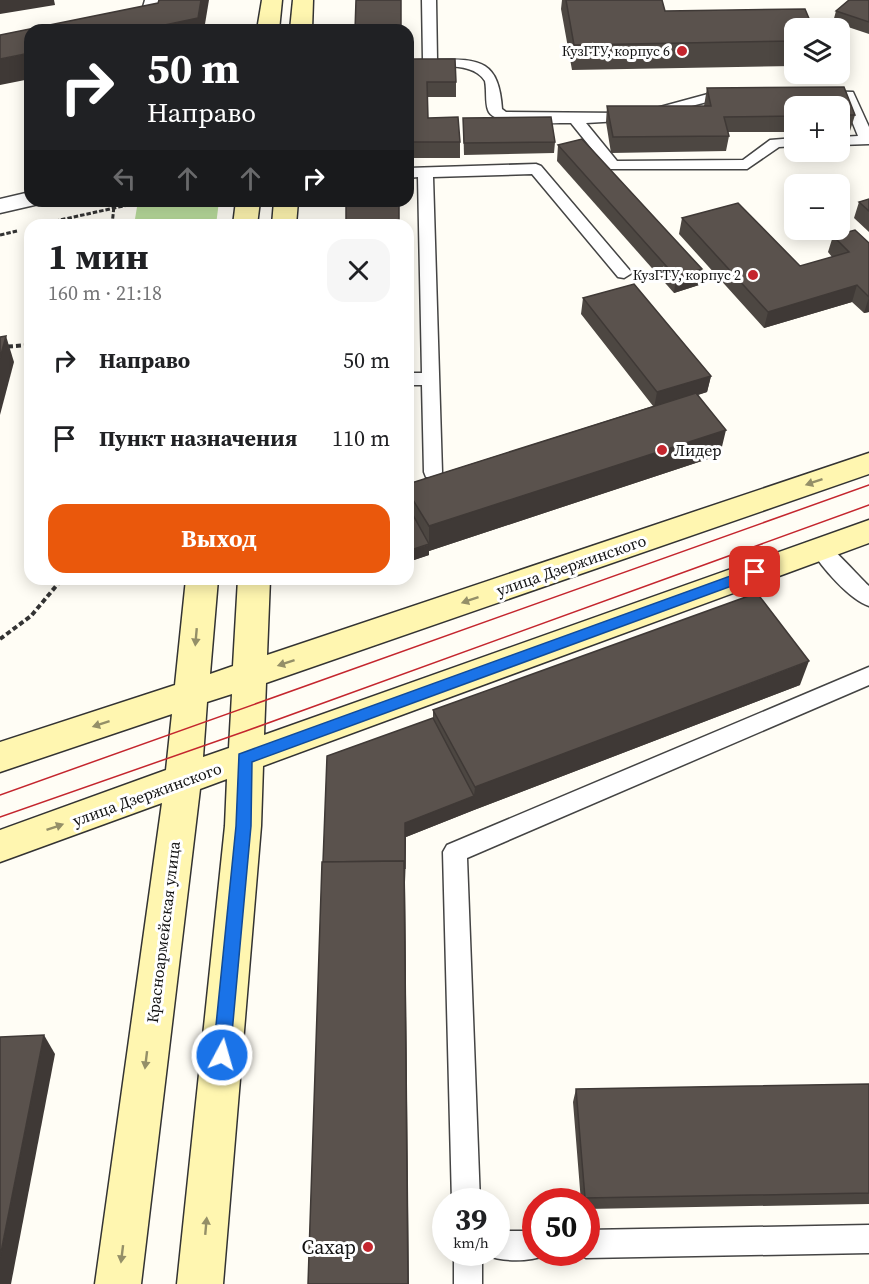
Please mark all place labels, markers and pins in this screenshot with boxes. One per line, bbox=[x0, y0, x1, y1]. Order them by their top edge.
place label: КузГТУ, корпус 6 bbox=[562, 41, 670, 61]
marker: КузГТУ, корпус 6 bbox=[675, 44, 689, 58]
place label: КузГТУ, корпус 2 bbox=[633, 265, 741, 285]
marker: КузГТУ, корпус 2 bbox=[746, 268, 760, 282]
place label: Лидер bbox=[674, 439, 722, 461]
marker: Лидер bbox=[655, 443, 669, 457]
pin bbox=[729, 546, 780, 597]
place label: Сахар bbox=[302, 1233, 356, 1261]
marker: Сахар bbox=[361, 1240, 375, 1254]

